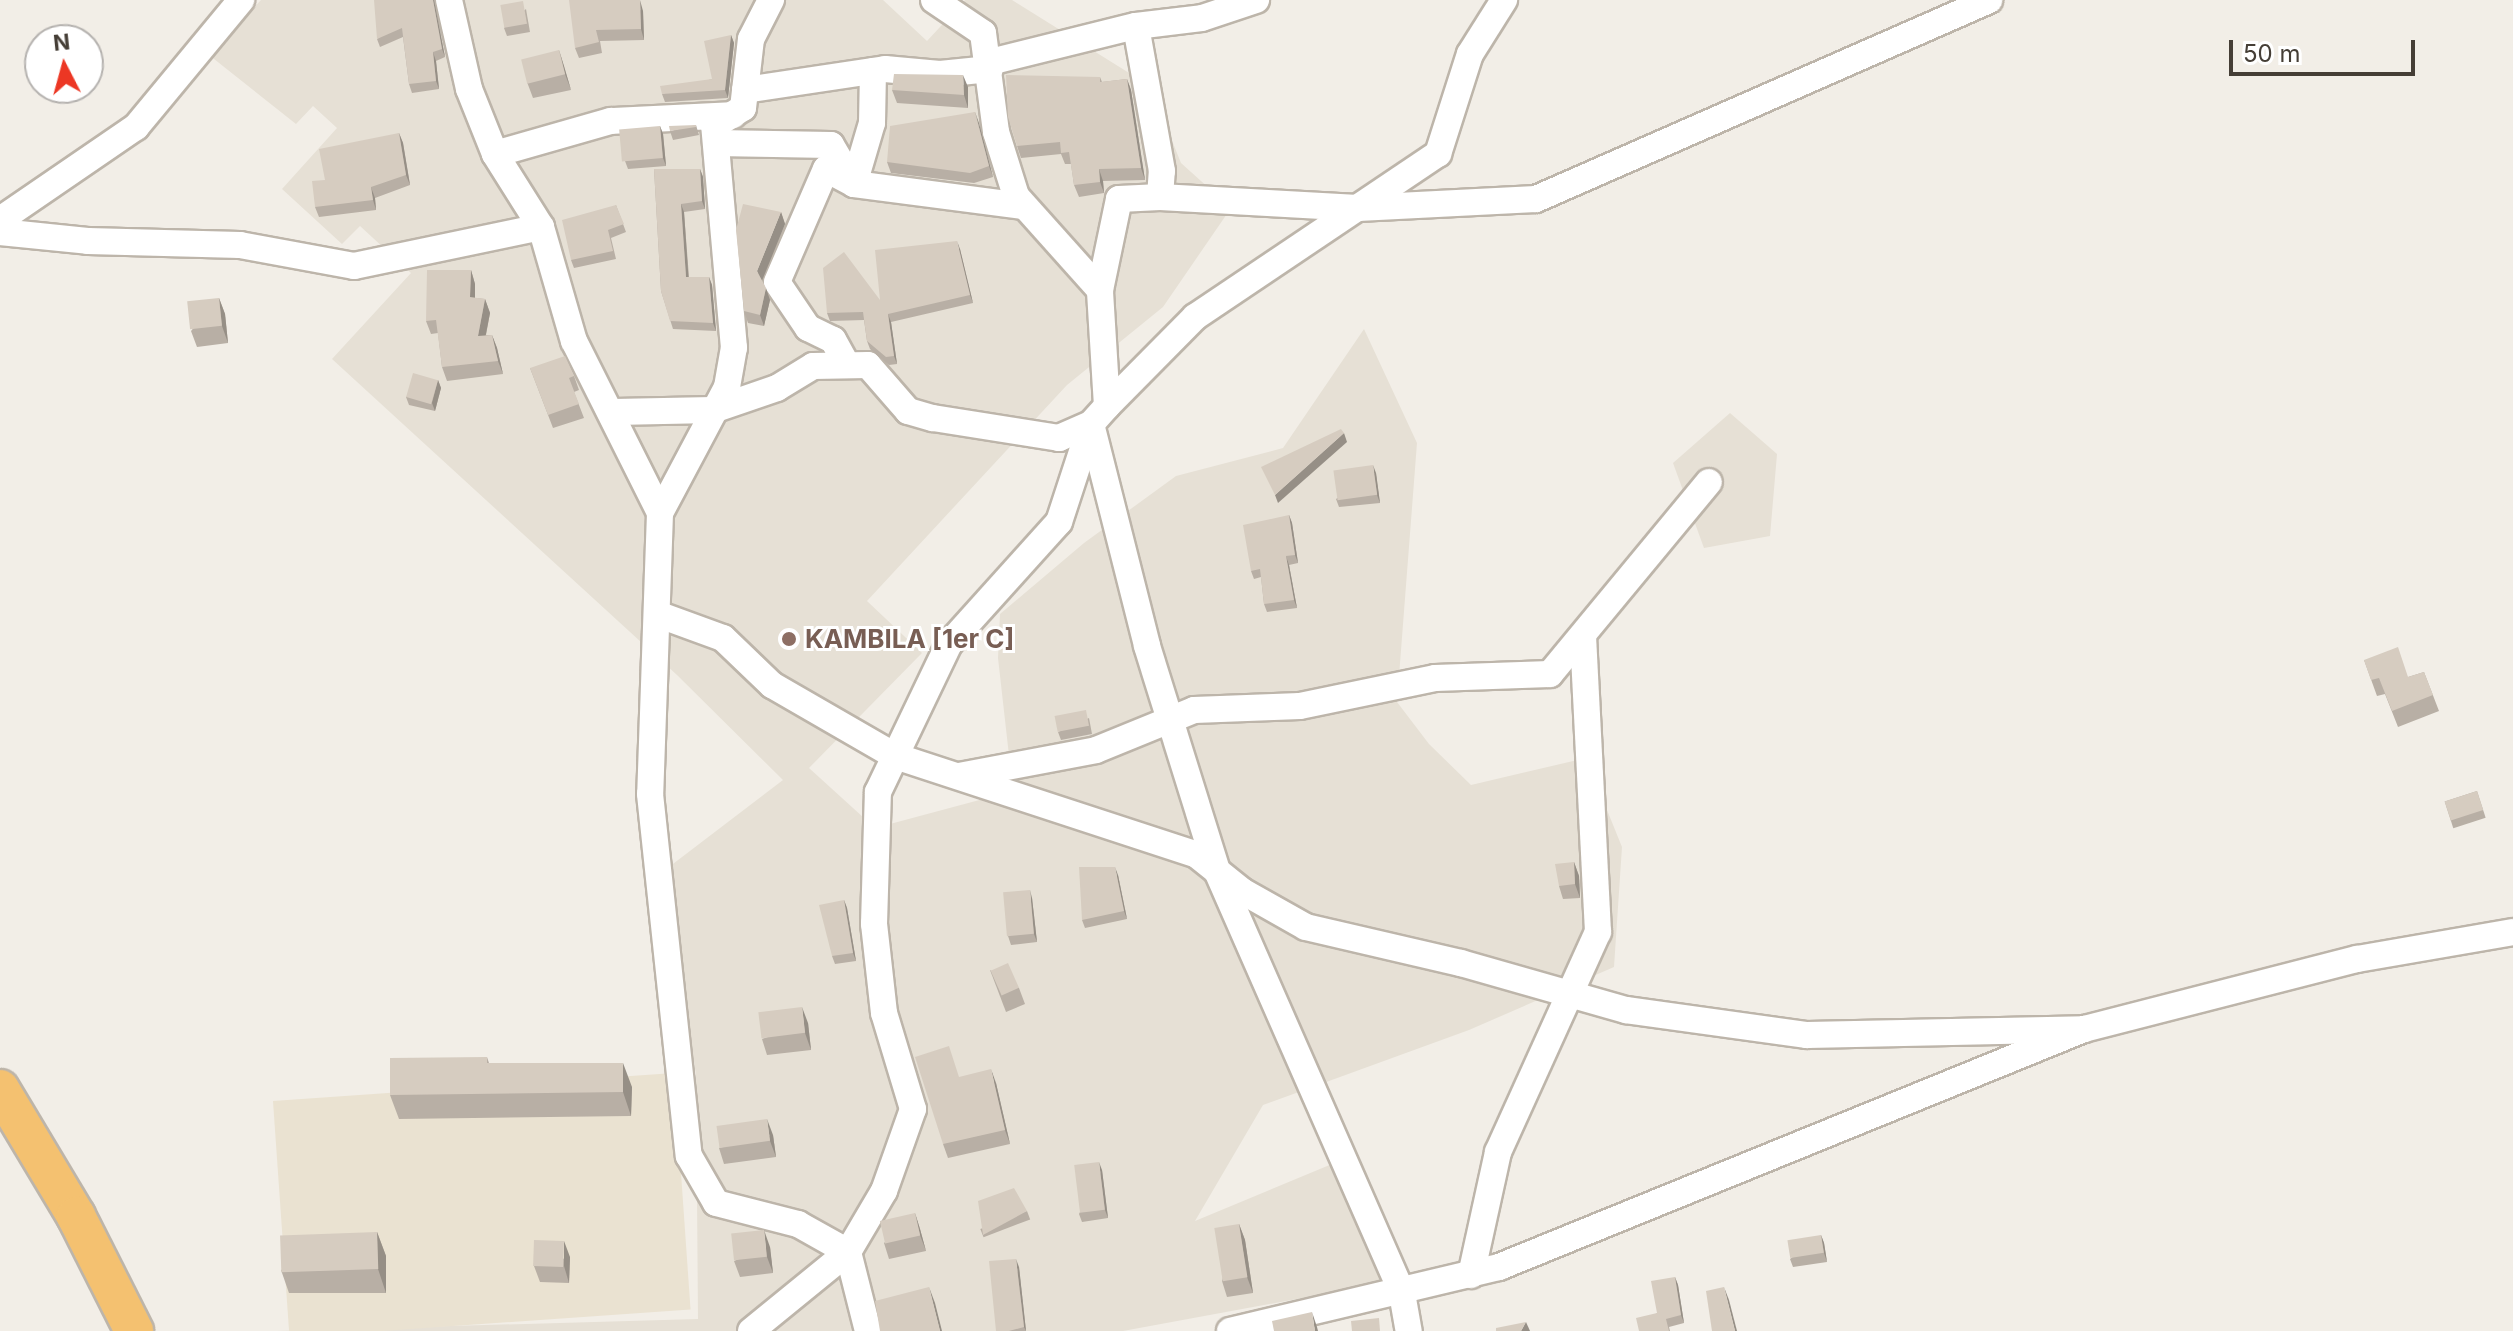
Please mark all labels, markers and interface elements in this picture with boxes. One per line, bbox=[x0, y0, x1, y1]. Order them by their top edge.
north arrow bbox=[24, 24, 104, 104]
scale bar bbox=[2233, 24, 2419, 74]
text: N bbox=[52, 28, 71, 56]
text: 50 m bbox=[2243, 39, 2301, 68]
place label: KAMBILA [1er C] bbox=[805, 623, 1014, 655]
marker: KAMBILA [1er C] bbox=[780, 630, 798, 648]

